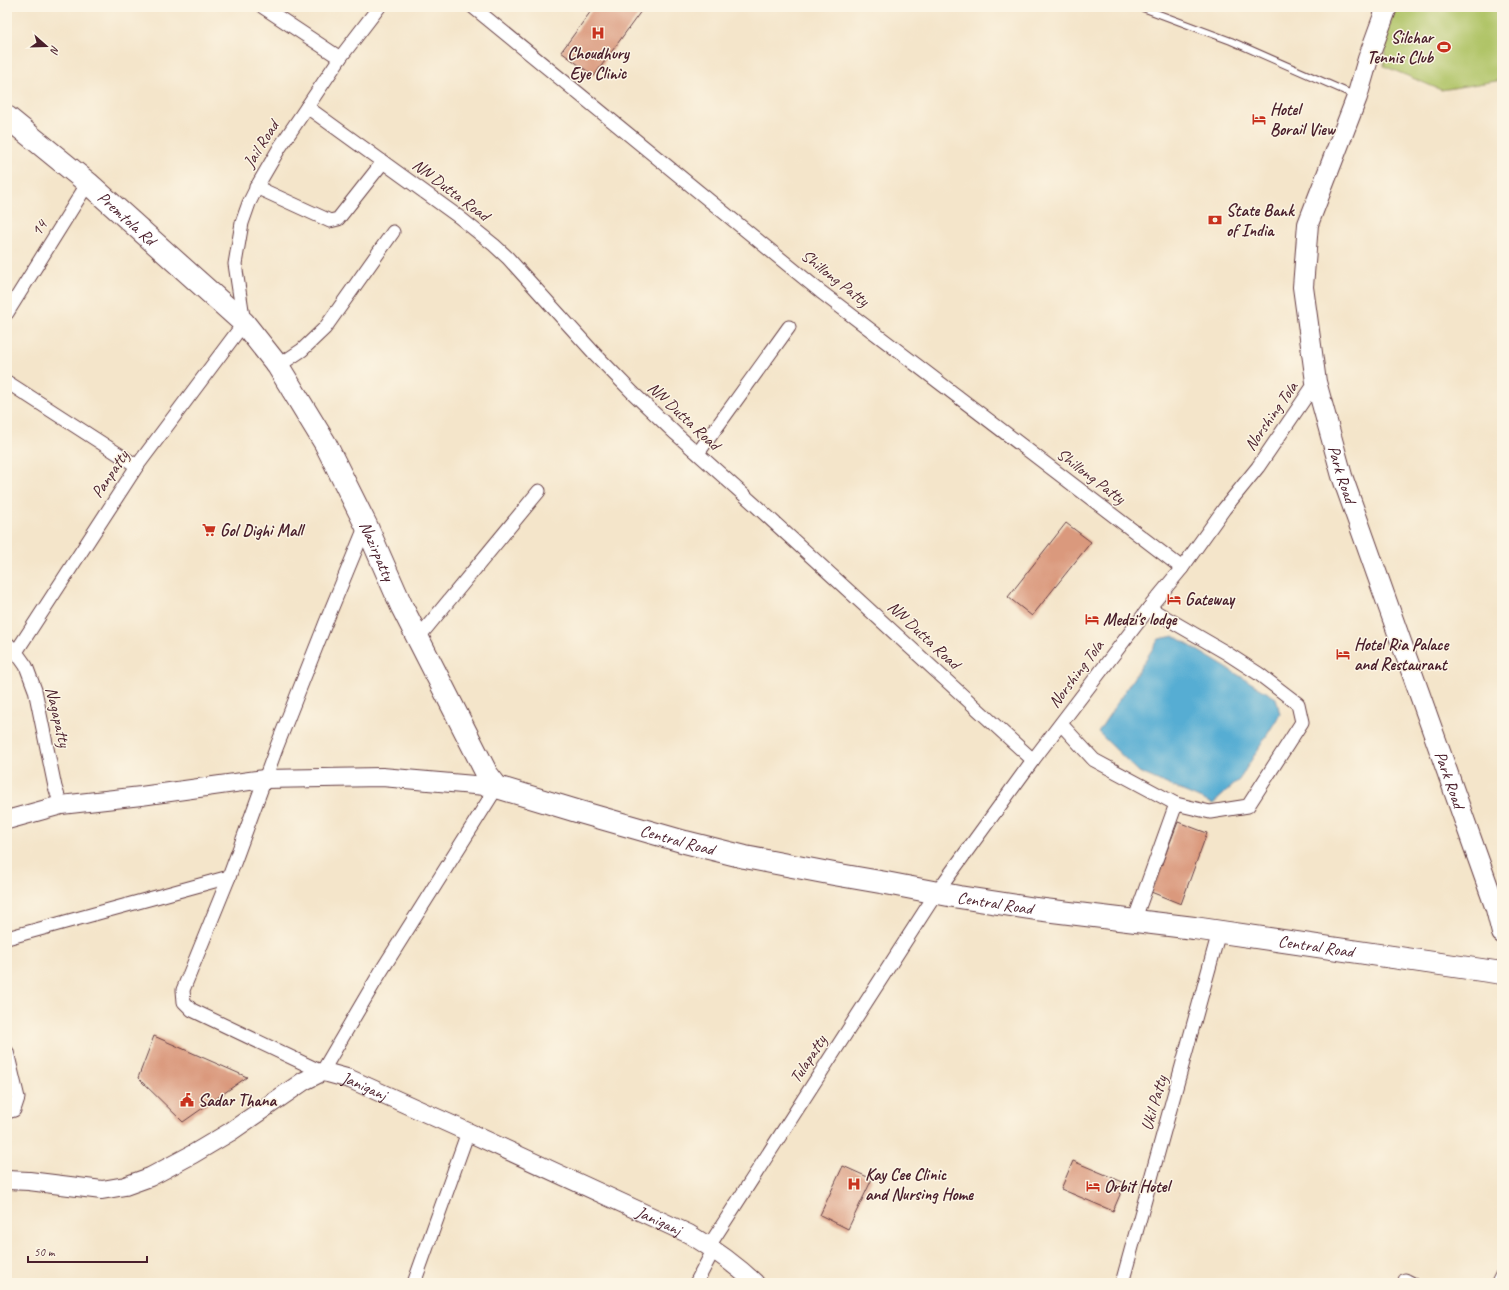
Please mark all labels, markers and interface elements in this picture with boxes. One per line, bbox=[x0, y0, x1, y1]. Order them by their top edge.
hospital icon: Choudhury Eye Clinic bbox=[590, 25, 606, 41]
north arrow bbox=[26, 26, 66, 66]
place label: Silchar Tennis Club bbox=[1367, 27, 1435, 68]
sports icon: Silchar Tennis Club bbox=[1436, 39, 1452, 55]
place label: Choudhury Eye Clinic bbox=[567, 43, 630, 84]
text: N bbox=[47, 44, 63, 57]
place label: Hotel Borail View bbox=[1270, 99, 1336, 140]
hotel icon: Hotel Borail View bbox=[1251, 111, 1267, 127]
street label: Jail Road bbox=[238, 114, 285, 172]
street label: NN Dutta Road bbox=[408, 154, 496, 227]
street label: Premtola Rd bbox=[94, 186, 163, 252]
place label: State Bank of India bbox=[1226, 200, 1295, 241]
bank icon: State Bank of India bbox=[1207, 212, 1223, 228]
street label: 14 bbox=[26, 214, 53, 240]
street label: Shillong Patty bbox=[797, 245, 874, 312]
street label: Norshing Tola bbox=[1240, 376, 1303, 455]
street label: NN Dutta Road bbox=[643, 377, 726, 456]
street label: Shillong Patty bbox=[1053, 443, 1130, 509]
street label: Park Road bbox=[1324, 443, 1362, 508]
street label: Panpatty bbox=[87, 445, 134, 502]
street label: Nazirpatty bbox=[355, 518, 400, 585]
place label: Gol Dighi Mall bbox=[220, 520, 306, 541]
supermarket icon: Gol Dighi Mall bbox=[201, 522, 217, 538]
place label: Gateway bbox=[1185, 589, 1236, 610]
hotel icon: Gateway bbox=[1166, 591, 1182, 607]
street label: NN Dutta Road bbox=[883, 596, 966, 675]
place label: Medzi's lodge bbox=[1103, 609, 1178, 630]
hotel icon: Medzi's lodge bbox=[1084, 611, 1100, 627]
place label: Hotel Ria Palace and Restaurant bbox=[1354, 634, 1450, 675]
street label: Norshing Tola bbox=[1044, 635, 1109, 712]
hotel icon: Hotel Ria Palace and Restaurant bbox=[1335, 646, 1351, 662]
street label: Nagapatty bbox=[41, 685, 75, 750]
street label: Park Road bbox=[1430, 748, 1471, 813]
street label: Central Road bbox=[638, 819, 720, 860]
street label: Central Road bbox=[956, 886, 1037, 919]
street label: Central Road bbox=[1277, 930, 1358, 962]
street label: Tulapatty bbox=[785, 1030, 832, 1087]
street label: Janiganj bbox=[339, 1067, 393, 1106]
street label: Ukil Patty bbox=[1136, 1072, 1172, 1133]
place label: Sadar Thana bbox=[198, 1090, 277, 1111]
public building icon: Sadar Thana bbox=[179, 1092, 195, 1108]
place label: Kay Cee Clinic and Nursing Home bbox=[865, 1164, 974, 1205]
hospital icon: Kay Cee Clinic and Nursing Home bbox=[846, 1176, 862, 1192]
place label: Orbit Hotel bbox=[1104, 1176, 1173, 1197]
hotel icon: Orbit Hotel bbox=[1085, 1178, 1101, 1194]
street label: Janiganj bbox=[632, 1200, 687, 1241]
scale bar bbox=[28, 1238, 147, 1264]
text: 50 m bbox=[34, 1244, 56, 1260]

